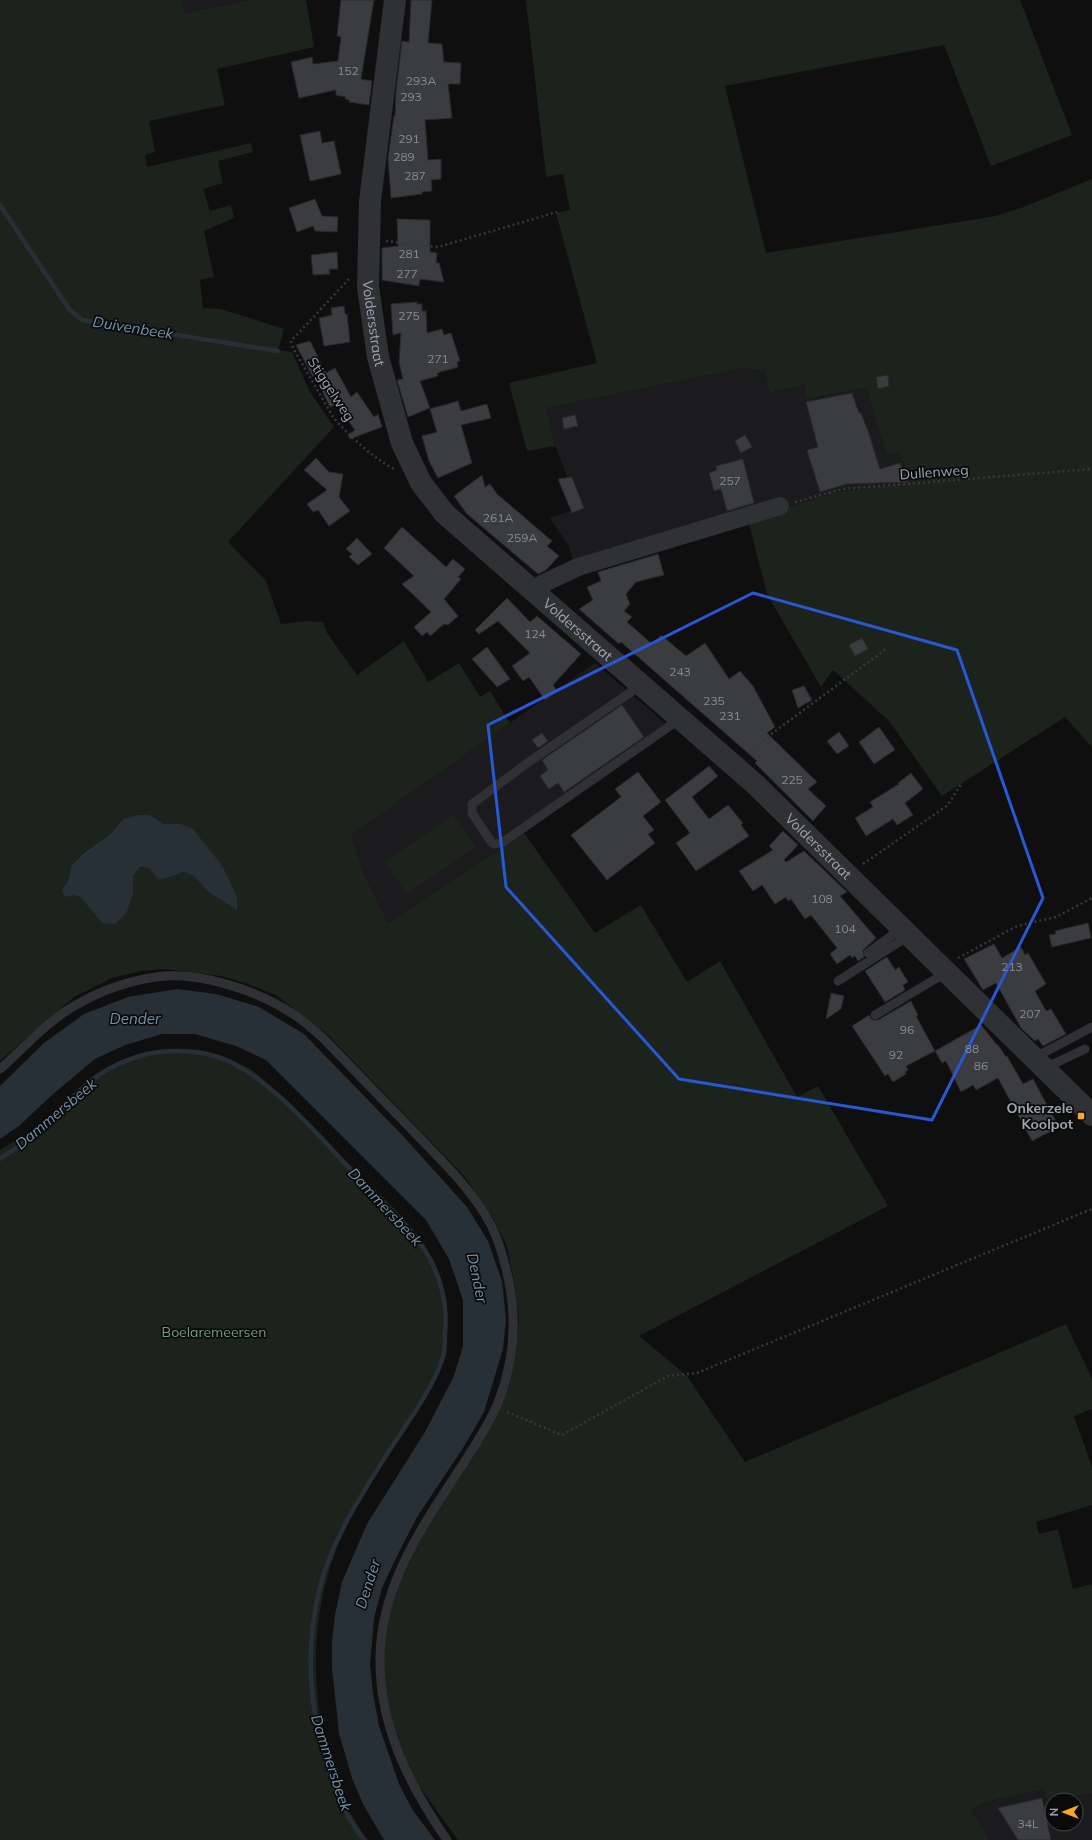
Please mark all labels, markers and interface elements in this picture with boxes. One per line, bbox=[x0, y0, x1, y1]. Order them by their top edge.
house number: 152 bbox=[337, 63, 359, 78]
house number: 293A bbox=[406, 73, 436, 88]
house number: 293 bbox=[400, 89, 422, 104]
house number: 291 bbox=[398, 131, 420, 146]
house number: 289 bbox=[393, 149, 415, 164]
house number: 287 bbox=[404, 168, 426, 183]
house number: 281 bbox=[398, 246, 420, 261]
house number: 277 bbox=[396, 266, 418, 281]
street label: Voldersstraat bbox=[359, 280, 389, 368]
house number: 275 bbox=[398, 308, 420, 323]
water label: Duivenbeek bbox=[91, 312, 176, 343]
house number: 271 bbox=[427, 351, 449, 366]
street label: Stiggelweg bbox=[304, 354, 358, 424]
street label: Dullenweg bbox=[899, 461, 969, 483]
house number: 257 bbox=[719, 473, 741, 488]
house number: 261A bbox=[483, 510, 513, 525]
house number: 259A bbox=[507, 530, 537, 545]
street label: Voldersstraat bbox=[539, 594, 616, 665]
house number: 124 bbox=[524, 626, 546, 641]
house number: 243 bbox=[669, 664, 691, 679]
house number: 235 bbox=[703, 693, 725, 708]
house number: 231 bbox=[719, 708, 741, 723]
house number: 225 bbox=[781, 772, 803, 787]
street label: Voldersstraat bbox=[781, 809, 856, 883]
house number: 108 bbox=[811, 891, 833, 906]
house number: 104 bbox=[834, 921, 856, 936]
house number: 213 bbox=[1001, 959, 1023, 974]
house number: 207 bbox=[1019, 1006, 1041, 1021]
water label: Dender bbox=[110, 1009, 161, 1028]
house number: 96 bbox=[900, 1022, 914, 1037]
house number: 88 bbox=[965, 1041, 979, 1056]
house number: 92 bbox=[889, 1047, 903, 1062]
house number: 86 bbox=[974, 1058, 988, 1073]
water label: Dammersbeek bbox=[11, 1073, 101, 1153]
place label: Onkerzele Koolpot bbox=[1006, 1099, 1074, 1133]
marker: Onkerzele Koolpot bbox=[1076, 1111, 1086, 1121]
water label: Dammersbeek bbox=[344, 1163, 427, 1251]
water label: Dender bbox=[463, 1251, 492, 1305]
park label: Boelaremeersen bbox=[162, 1323, 266, 1341]
water label: Dender bbox=[351, 1556, 385, 1611]
water label: Dammersbeek bbox=[307, 1712, 356, 1815]
north arrow bbox=[1044, 1792, 1084, 1832]
text: N bbox=[1047, 1808, 1061, 1816]
house number: 34L bbox=[1018, 1816, 1039, 1831]

